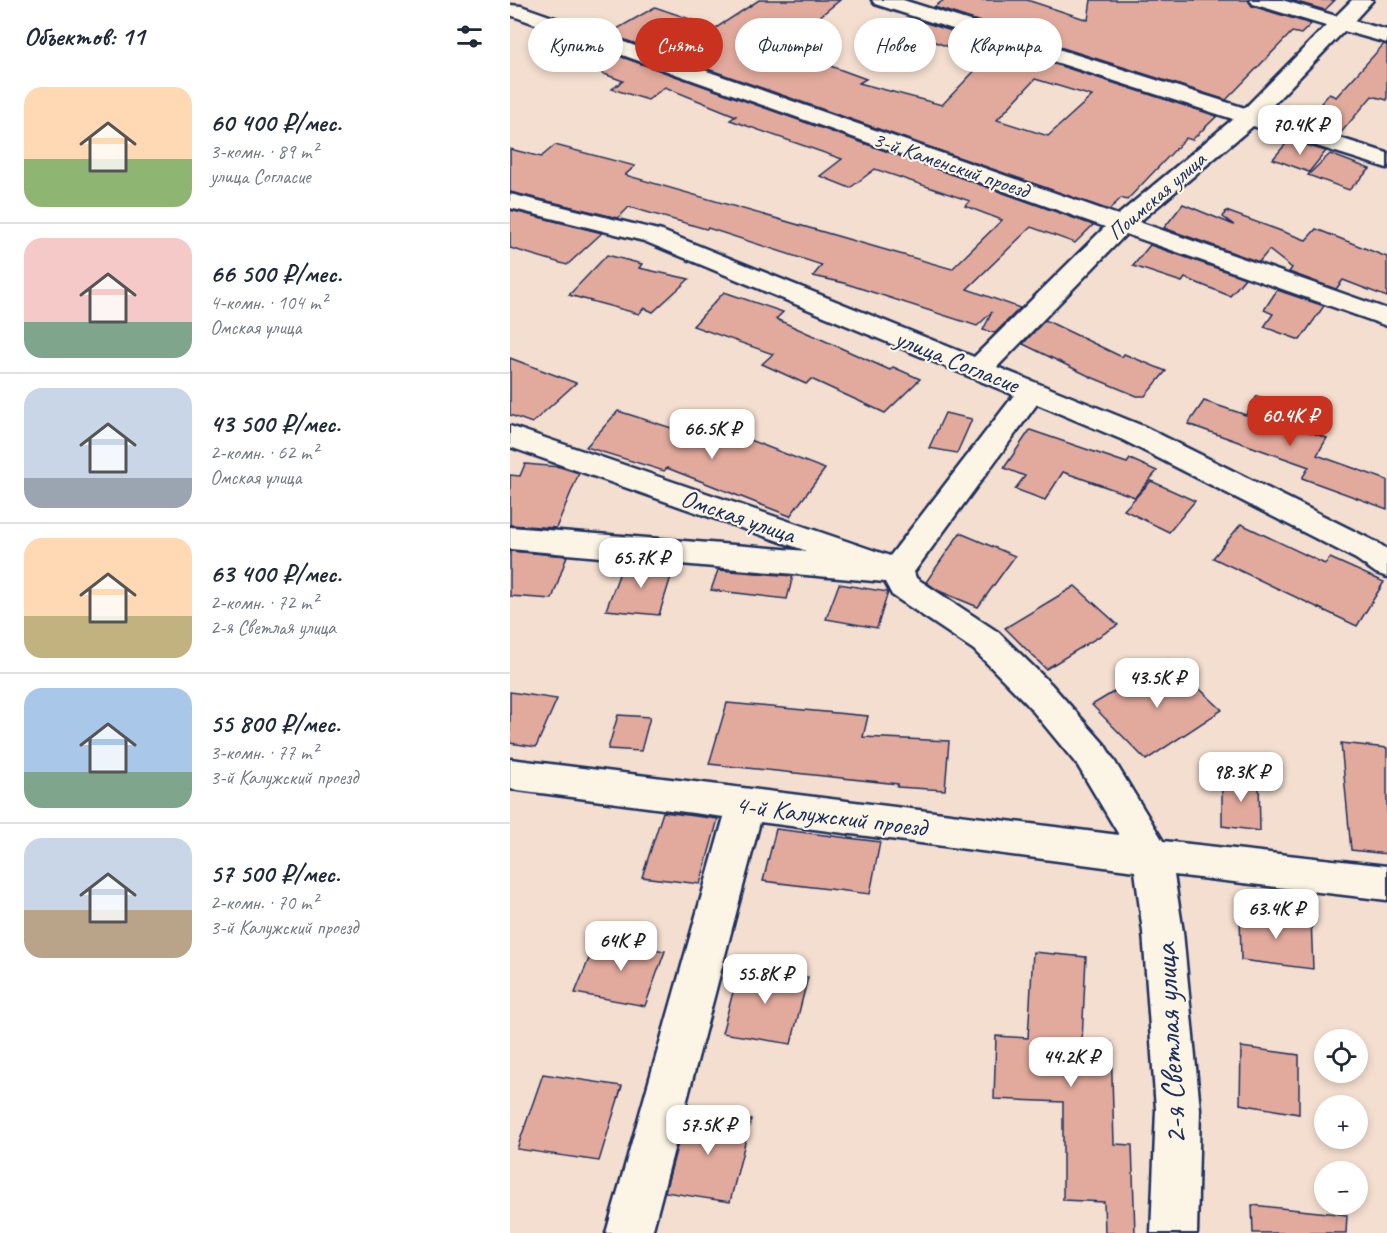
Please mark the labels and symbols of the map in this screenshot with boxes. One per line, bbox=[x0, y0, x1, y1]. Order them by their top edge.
pin: 70.4K ₽ bbox=[1245, 105, 1355, 156]
street label: 3-й Каменский проезд bbox=[869, 125, 1035, 206]
street label: Поимская улица bbox=[1102, 145, 1213, 246]
street label: улица Согласие bbox=[888, 320, 1026, 402]
pin: 60.4K ₽ bbox=[1235, 396, 1345, 447]
pin: 66.5K ₽ bbox=[657, 409, 767, 460]
street label: Омская улица bbox=[676, 481, 801, 551]
pin: 65.7K ₽ bbox=[586, 538, 696, 589]
pin: 43.5K ₽ bbox=[1102, 658, 1212, 709]
pin: 98.3K ₽ bbox=[1186, 752, 1296, 803]
street label: 4-й Калужский проезд bbox=[733, 788, 931, 844]
pin: 63.4K ₽ bbox=[1221, 889, 1331, 940]
pin: 64K ₽ bbox=[579, 921, 663, 972]
street label: 2-я Светлая улица bbox=[1144, 940, 1196, 1146]
pin: 55.8K ₽ bbox=[710, 954, 820, 1005]
pin: 44.2K ₽ bbox=[1016, 1037, 1126, 1088]
pin: 57.5K ₽ bbox=[653, 1105, 763, 1156]

